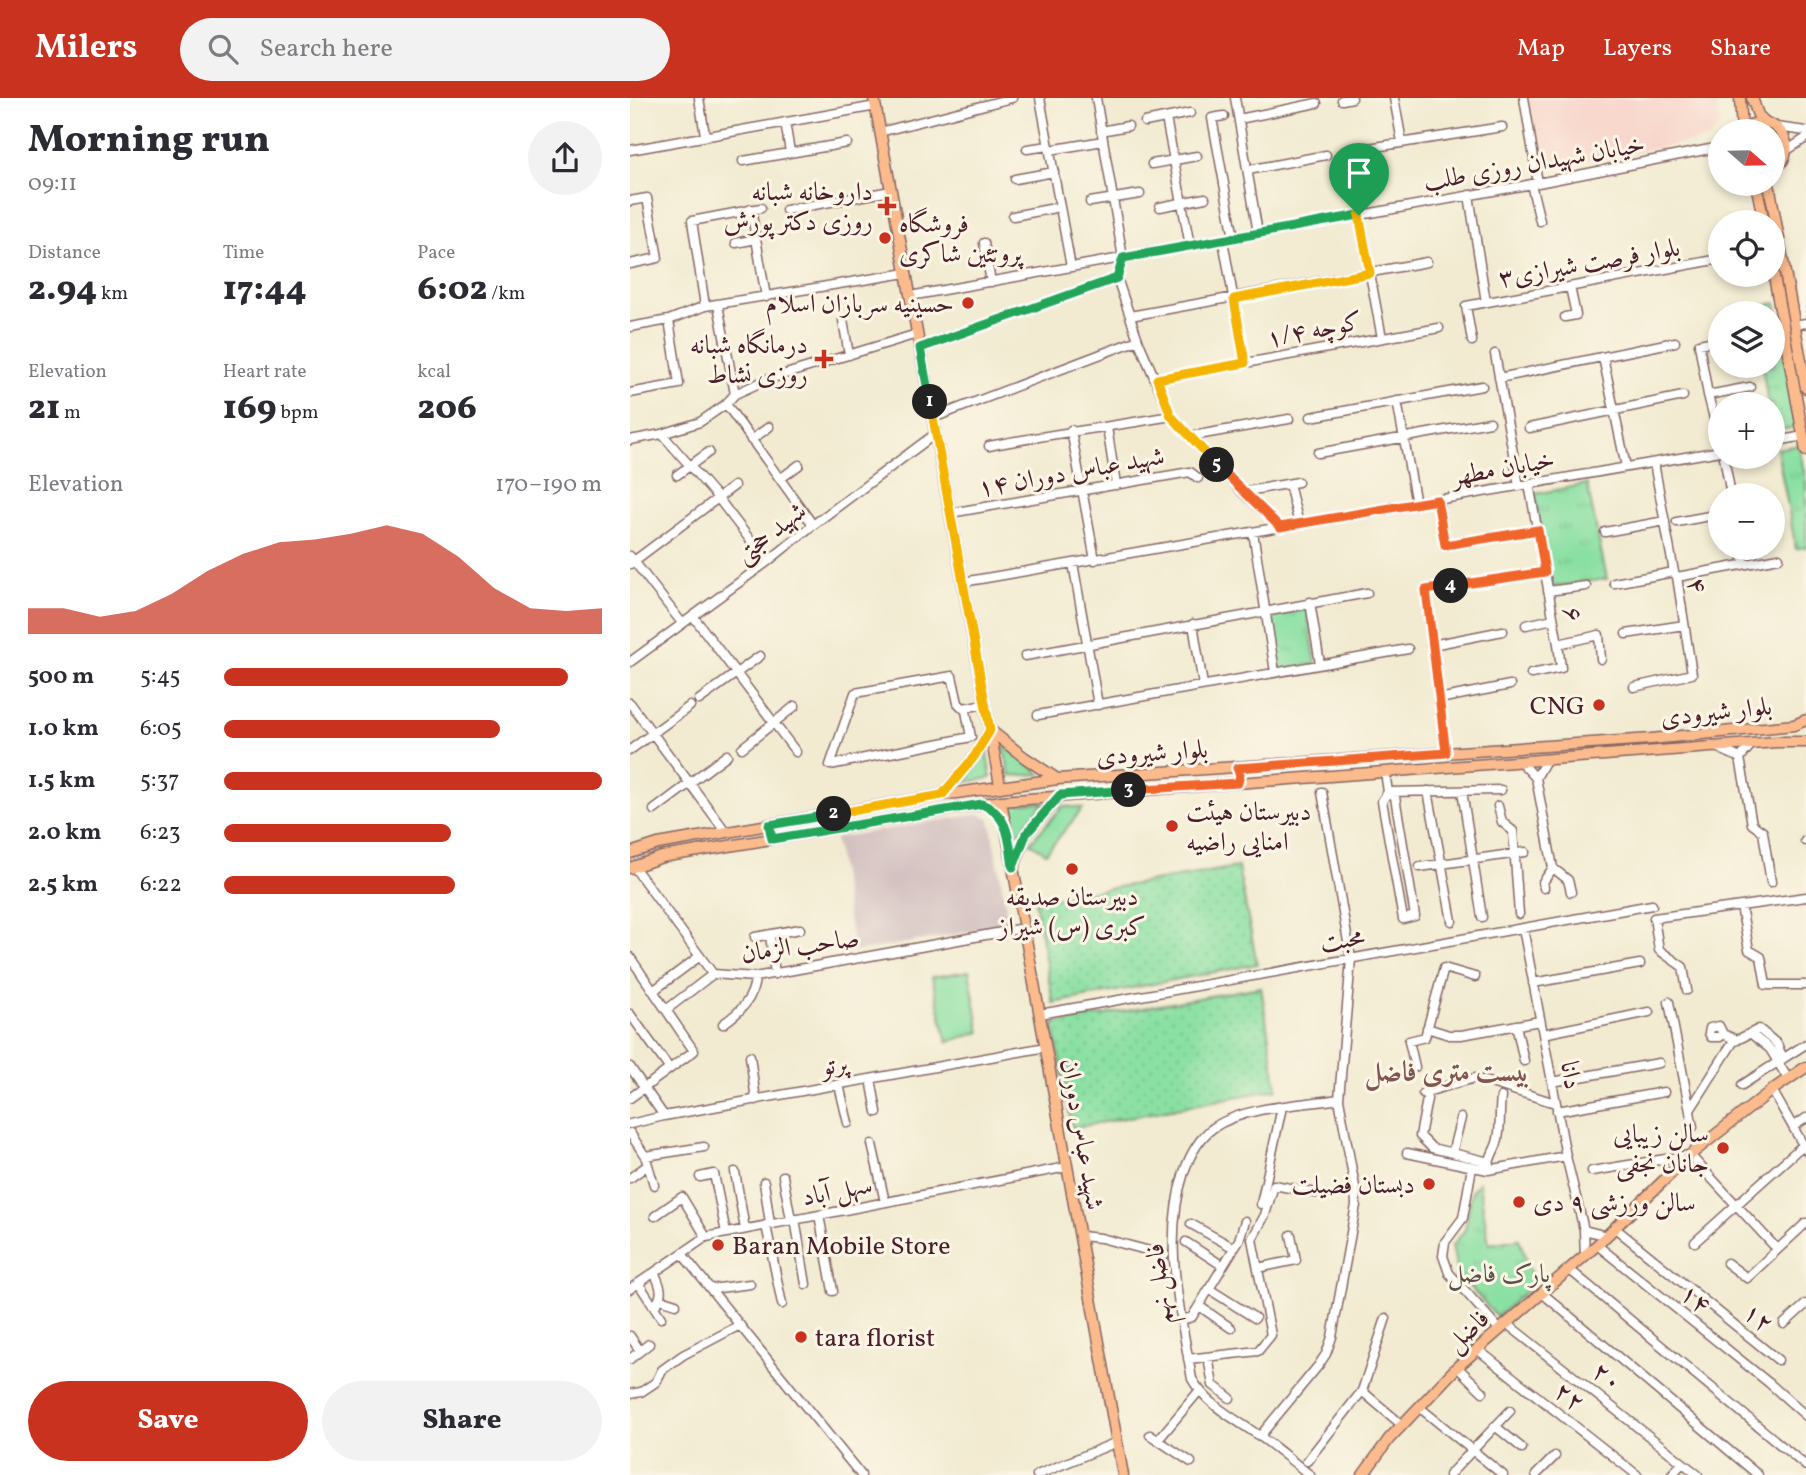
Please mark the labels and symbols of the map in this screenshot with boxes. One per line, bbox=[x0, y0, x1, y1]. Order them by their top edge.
north arrow bbox=[1708, 119, 1785, 196]
street label: خیابان شهیدان روزی طلب bbox=[1421, 127, 1648, 201]
pin bbox=[1329, 143, 1389, 215]
place label: داروخانه شبانه روزی دکتر پوزش bbox=[723, 175, 873, 241]
marker: داروخانه شبانه روزی دکتر پوزش bbox=[879, 198, 895, 214]
place label: فروشگاه پروتئین شاکری bbox=[899, 207, 1024, 273]
marker: فروشگاه پروتئین شاکری bbox=[877, 230, 893, 246]
street label: ۳بلوار فرصت شیرازی bbox=[1496, 230, 1683, 298]
place label: حسینیه سربازان اسلام bbox=[766, 287, 954, 326]
marker: حسینیه سربازان اسلام bbox=[960, 295, 976, 311]
street label: کوچه ۱/۴ bbox=[1263, 304, 1365, 358]
place label: درمانگاه شبانه روزی نشاط bbox=[690, 328, 808, 394]
marker: درمانگاه شبانه روزی نشاط bbox=[814, 349, 834, 369]
pin: 1 bbox=[912, 384, 948, 420]
street label: شهید عباس دوران ۱۴ bbox=[975, 439, 1168, 507]
street label: خیابان مطهر bbox=[1446, 442, 1558, 496]
pin: 5 bbox=[1200, 448, 1234, 482]
street label: شهید حجتی bbox=[728, 494, 815, 573]
pin: 4 bbox=[1434, 568, 1468, 603]
street label: ۴ bbox=[1677, 574, 1715, 597]
street label: ۶ bbox=[1553, 604, 1591, 625]
place label: CNG bbox=[1530, 689, 1585, 725]
street label: بلوار شیرودی bbox=[1659, 689, 1774, 737]
marker: CNG bbox=[1591, 697, 1607, 713]
street label: بلوار شیرودی bbox=[1095, 732, 1209, 776]
pin: 3 bbox=[1112, 772, 1146, 808]
place label: دبیرستان هیئت امنایی راضیه bbox=[1186, 795, 1311, 861]
pin: 2 bbox=[816, 796, 852, 832]
marker: دبیرستان هیئت امنایی راضیه bbox=[1164, 818, 1180, 834]
marker: دبیرستان صدیقه کبری (س) شیراز bbox=[1064, 861, 1080, 877]
place label: دبیرستان صدیقه کبری (س) شیراز bbox=[995, 880, 1146, 946]
street label: محبت bbox=[1317, 919, 1368, 963]
street label: صاحب الزمان bbox=[739, 921, 862, 973]
street label: پرتو bbox=[815, 1046, 853, 1086]
district label: بیست متری فاضل bbox=[1364, 1054, 1530, 1093]
street label: شهید عباس دوران bbox=[1050, 1056, 1112, 1213]
street label: دانا bbox=[1550, 1058, 1590, 1092]
place label: سالن زیبایی جانان نجفی bbox=[1613, 1117, 1709, 1183]
marker: سالن زیبایی جانان نجفی bbox=[1715, 1140, 1731, 1156]
street label: سهل آباد bbox=[799, 1168, 876, 1216]
place label: دبستان فضیلت bbox=[1292, 1168, 1415, 1204]
marker: دبستان فضیلت bbox=[1421, 1176, 1437, 1192]
place label: سالن ورزشی ۹ دی bbox=[1533, 1186, 1696, 1222]
marker: سالن ورزشی ۹ دی bbox=[1511, 1194, 1527, 1210]
place label: Baran Mobile Store bbox=[732, 1229, 951, 1265]
marker: Baran Mobile Store bbox=[710, 1237, 726, 1253]
street label: فاضل نهم bbox=[1138, 1241, 1187, 1326]
park label: پارک فاضل bbox=[1448, 1257, 1551, 1293]
street label: ۱۴ bbox=[1672, 1276, 1718, 1323]
street label: ۱۲ bbox=[1735, 1295, 1781, 1342]
street label: فاضل bbox=[1438, 1302, 1498, 1361]
place label: tara florist bbox=[815, 1321, 935, 1357]
marker: tara florist bbox=[793, 1329, 809, 1345]
street label: ۲۰ bbox=[1584, 1354, 1630, 1401]
street label: ۲۲ bbox=[1546, 1374, 1592, 1421]

